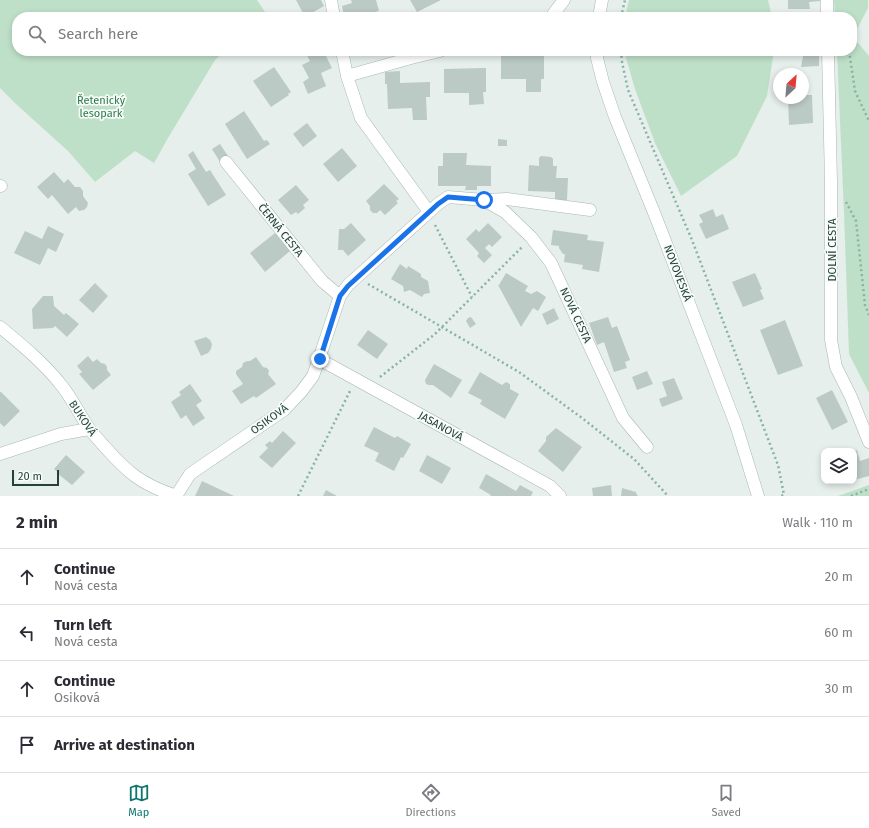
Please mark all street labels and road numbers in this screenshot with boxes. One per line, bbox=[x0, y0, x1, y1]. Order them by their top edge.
street label: ČERNÁ CESTA bbox=[255, 201, 307, 260]
street label: DOLNÍ CESTA bbox=[825, 218, 839, 281]
street label: NOVOVESKÁ bbox=[661, 243, 695, 304]
street label: NOVÁ CESTA bbox=[557, 285, 595, 345]
street label: BUKOVÁ bbox=[66, 397, 100, 439]
street label: OSIKOVÁ bbox=[247, 400, 291, 437]
street label: JASANOVÁ bbox=[416, 408, 467, 444]

